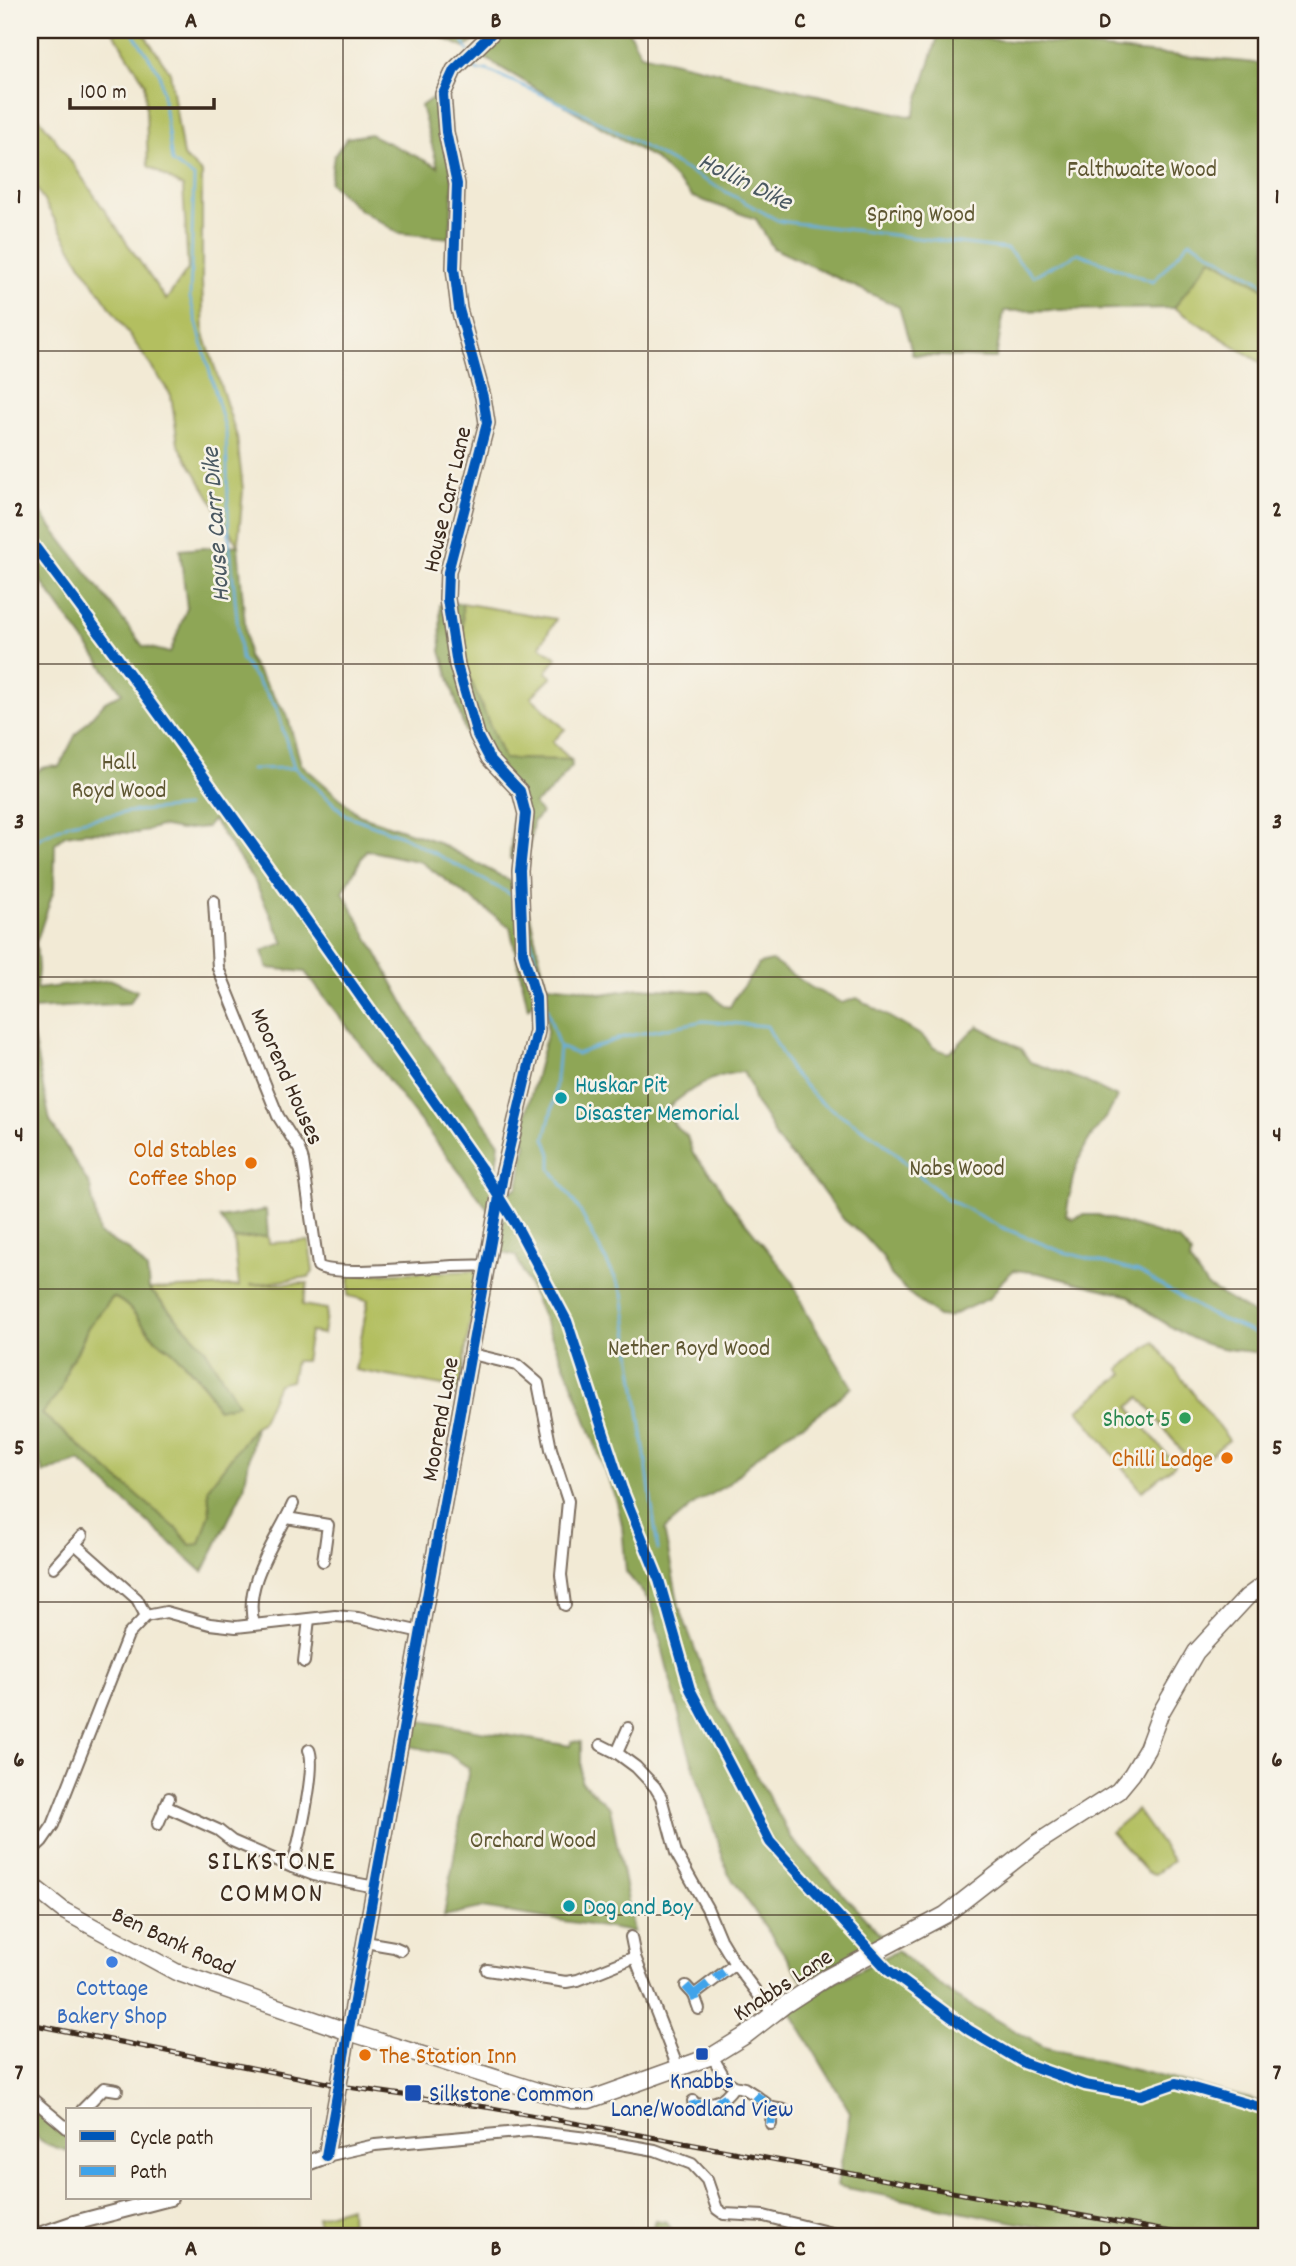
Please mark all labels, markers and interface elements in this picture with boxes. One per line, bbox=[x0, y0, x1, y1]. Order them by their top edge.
text: A bbox=[185, 6, 197, 39]
text: B bbox=[491, 6, 502, 39]
text: C bbox=[794, 6, 806, 39]
text: D bbox=[1099, 6, 1111, 39]
scale bar bbox=[70, 66, 214, 110]
text: 100 m bbox=[80, 79, 127, 109]
water label: Hollin Dike bbox=[691, 145, 799, 222]
park label: Falthwaite Wood bbox=[1067, 154, 1217, 188]
text: 1 bbox=[16, 182, 22, 215]
text: 1 bbox=[1274, 182, 1280, 215]
park label: Spring Wood bbox=[867, 199, 975, 233]
street label: House Carr Lane bbox=[416, 423, 482, 576]
water label: House Carr Dike bbox=[194, 445, 241, 603]
text: 2 bbox=[14, 495, 24, 528]
text: 2 bbox=[1272, 495, 1282, 528]
park label: Hall Royd Wood bbox=[71, 747, 167, 809]
text: 3 bbox=[14, 807, 24, 840]
text: 3 bbox=[1272, 807, 1282, 840]
street label: Moorend Houses bbox=[240, 1003, 331, 1151]
place label: Huskar Pit Disaster Memorial bbox=[575, 1070, 739, 1132]
marker: Huskar Pit Disaster Memorial bbox=[553, 1090, 569, 1106]
text: 4 bbox=[14, 1120, 24, 1153]
text: 4 bbox=[1272, 1120, 1282, 1153]
place label: Old Stables Coffee Shop bbox=[128, 1135, 237, 1197]
park label: Nabs Wood bbox=[909, 1153, 1005, 1187]
marker: Old Stables Coffee Shop bbox=[243, 1155, 259, 1171]
park label: Nether Royd Wood bbox=[608, 1333, 770, 1367]
street label: Moorend Lane bbox=[414, 1355, 470, 1484]
place label: Shoot 5 bbox=[1103, 1404, 1171, 1438]
marker: Shoot 5 bbox=[1177, 1410, 1193, 1426]
text: 5 bbox=[14, 1433, 24, 1466]
text: 5 bbox=[1272, 1433, 1282, 1466]
place label: Chilli Lodge bbox=[1112, 1444, 1213, 1478]
marker: Chilli Lodge bbox=[1219, 1450, 1235, 1466]
text: 6 bbox=[13, 1745, 25, 1778]
text: 6 bbox=[1271, 1745, 1283, 1778]
park label: Orchard Wood bbox=[470, 1825, 596, 1859]
district label: SILKSTONE COMMON bbox=[207, 1844, 337, 1916]
place label: Dog and Boy bbox=[583, 1892, 694, 1926]
marker: Dog and Boy bbox=[561, 1898, 577, 1914]
street label: Ben Bank Road bbox=[106, 1899, 240, 1986]
street label: Knabbs Lane bbox=[727, 1942, 840, 2031]
marker: Cottage Bakery Shop bbox=[104, 1954, 120, 1970]
place label: Cottage Bakery Shop bbox=[57, 1973, 167, 2035]
place label: The Station Inn bbox=[379, 2041, 516, 2075]
marker: Knabbs Lane/Woodland View bbox=[694, 2046, 710, 2062]
marker: The Station Inn bbox=[357, 2047, 373, 2063]
text: 7 bbox=[15, 2058, 24, 2091]
text: 7 bbox=[1273, 2058, 1282, 2091]
place label: Knabbs Lane/Woodland View bbox=[611, 2066, 793, 2128]
place label: Silkstone Common bbox=[429, 2079, 594, 2113]
marker: Silkstone Common bbox=[403, 2083, 423, 2103]
legend bbox=[66, 2108, 312, 2200]
text: Cycle path bbox=[130, 2125, 213, 2155]
text: Path bbox=[130, 2159, 167, 2189]
text: A bbox=[185, 2234, 197, 2266]
text: B bbox=[491, 2234, 502, 2266]
text: C bbox=[794, 2234, 806, 2266]
text: D bbox=[1099, 2234, 1111, 2266]

